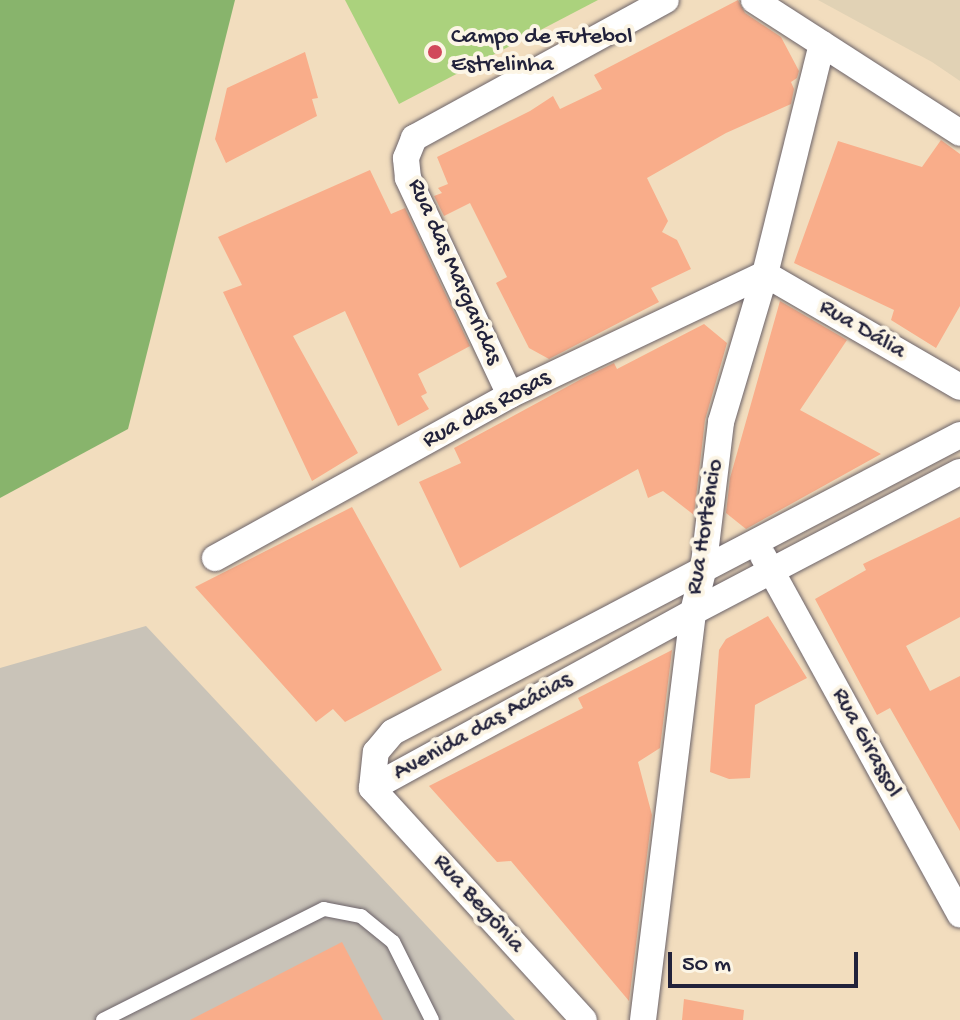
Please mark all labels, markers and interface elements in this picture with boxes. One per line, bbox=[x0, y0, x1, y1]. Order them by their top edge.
place label: Campo de Futebol Estrelinha bbox=[451, 24, 633, 80]
marker: Campo de Futebol Estrelinha bbox=[426, 43, 444, 61]
street label: Rua das Margaridas bbox=[400, 175, 508, 369]
street label: Rua Dália bbox=[813, 294, 911, 366]
street label: Rua das Rosas bbox=[418, 364, 556, 456]
street label: Rua Hortêncio bbox=[681, 457, 731, 597]
street label: Avenida das Acácias bbox=[389, 666, 577, 788]
street label: Rua Girassol bbox=[824, 683, 908, 803]
street label: Rua Begônia bbox=[426, 848, 530, 960]
scale bar bbox=[672, 936, 862, 986]
text: 50 m bbox=[682, 951, 731, 980]

